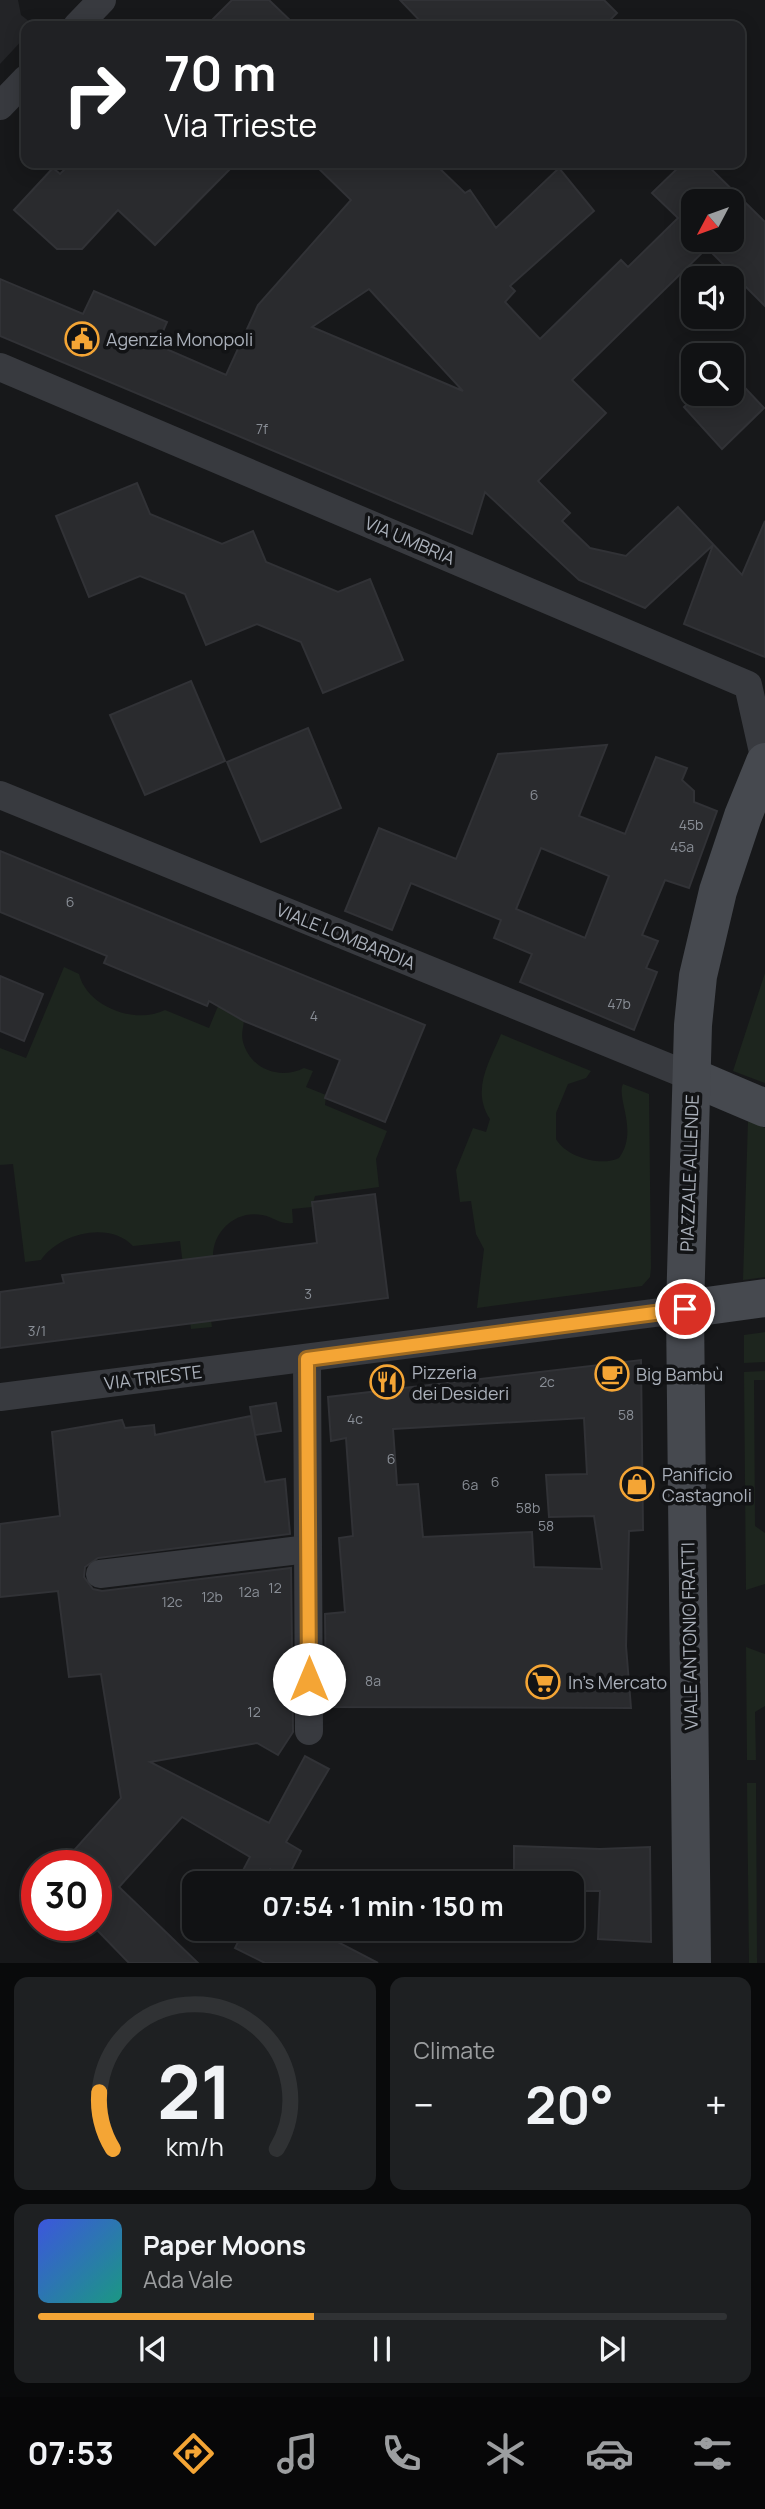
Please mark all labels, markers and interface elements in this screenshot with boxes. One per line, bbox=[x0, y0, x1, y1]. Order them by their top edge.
text: 70 m bbox=[164, 39, 276, 106]
icon: right bbox=[49, 49, 140, 140]
text: Via Trieste bbox=[164, 103, 317, 147]
north arrow bbox=[681, 189, 744, 252]
map controls bbox=[681, 189, 744, 406]
button: sound bbox=[681, 266, 744, 329]
public building icon: Agenzia Monopoli bbox=[63, 320, 101, 358]
place label: Agenzia Monopoli bbox=[106, 327, 253, 351]
button: search bbox=[681, 343, 744, 406]
house number: 7f bbox=[256, 419, 268, 438]
street label: VIA UMBRIA bbox=[361, 510, 459, 570]
house number: 6 bbox=[530, 785, 538, 804]
house number: 45b bbox=[679, 815, 703, 834]
house number: 45a bbox=[670, 837, 694, 856]
house number: 6 bbox=[66, 892, 74, 911]
street label: VIALE LOMBARDIA bbox=[273, 897, 420, 975]
house number: 47b bbox=[607, 994, 631, 1013]
house number: 4 bbox=[310, 1006, 318, 1025]
street label: PIAZZALE ALLENDE bbox=[674, 1094, 704, 1252]
pin bbox=[655, 1279, 715, 1339]
house number: 3 bbox=[304, 1284, 312, 1303]
icon: arrive bbox=[666, 1290, 704, 1328]
house number: 3/1 bbox=[28, 1321, 46, 1340]
cafe icon: Big Bambù bbox=[593, 1355, 631, 1393]
street label: VIA TRIESTE bbox=[103, 1359, 203, 1395]
place label: Pizzeria dei Desideri bbox=[412, 1360, 509, 1405]
place label: Big Bambù bbox=[636, 1362, 723, 1386]
restaurant icon: Pizzeria dei Desideri bbox=[368, 1363, 406, 1401]
house number: 2c bbox=[539, 1372, 555, 1391]
house number: 58 bbox=[618, 1405, 634, 1424]
house number: 4c bbox=[347, 1409, 363, 1428]
house number: 6 bbox=[387, 1449, 395, 1468]
place label: Panificio Castagnoli bbox=[662, 1462, 752, 1507]
shop icon: Panificio Castagnoli bbox=[618, 1465, 656, 1503]
house number: 6 bbox=[491, 1472, 499, 1491]
house number: 6a bbox=[462, 1475, 478, 1494]
house number: 58b bbox=[516, 1498, 540, 1517]
house number: 58 bbox=[538, 1516, 554, 1535]
street label: VIALE ANTONIO FRATTI bbox=[675, 1542, 703, 1730]
house number: 12 bbox=[268, 1578, 282, 1597]
house number: 12a bbox=[238, 1582, 260, 1601]
house number: 12b bbox=[201, 1587, 223, 1606]
house number: 12c bbox=[161, 1592, 183, 1611]
position arrow bbox=[272, 1642, 346, 1716]
supermarket icon: In's Mercato bbox=[524, 1663, 562, 1701]
place label: In's Mercato bbox=[568, 1670, 667, 1694]
house number: 8a bbox=[365, 1671, 381, 1690]
house number: 12 bbox=[247, 1702, 261, 1721]
speed limit sign: 30 bbox=[21, 1850, 112, 1941]
text: 07:54 · 1 min · 150 m bbox=[262, 1888, 504, 1924]
text: Climate bbox=[414, 2034, 495, 2066]
text: 21 bbox=[157, 2042, 232, 2142]
text: 20° bbox=[525, 2069, 614, 2140]
text: − bbox=[414, 2078, 434, 2130]
text: + bbox=[705, 2078, 727, 2130]
text: km/h bbox=[166, 2129, 224, 2164]
text: Paper Moons bbox=[143, 2227, 306, 2263]
text: Ada Vale bbox=[143, 2263, 233, 2295]
icon: previous bbox=[134, 2330, 172, 2368]
icon: pause bbox=[363, 2330, 401, 2368]
icon: next bbox=[593, 2330, 631, 2368]
icon: directions bbox=[169, 2429, 218, 2478]
icon: music bbox=[273, 2429, 322, 2478]
icon: phone bbox=[377, 2429, 426, 2478]
icon: climate bbox=[481, 2429, 530, 2478]
icon: car bbox=[585, 2429, 634, 2478]
icon: filters bbox=[688, 2429, 737, 2478]
text: 07:53 bbox=[27, 2431, 114, 2475]

